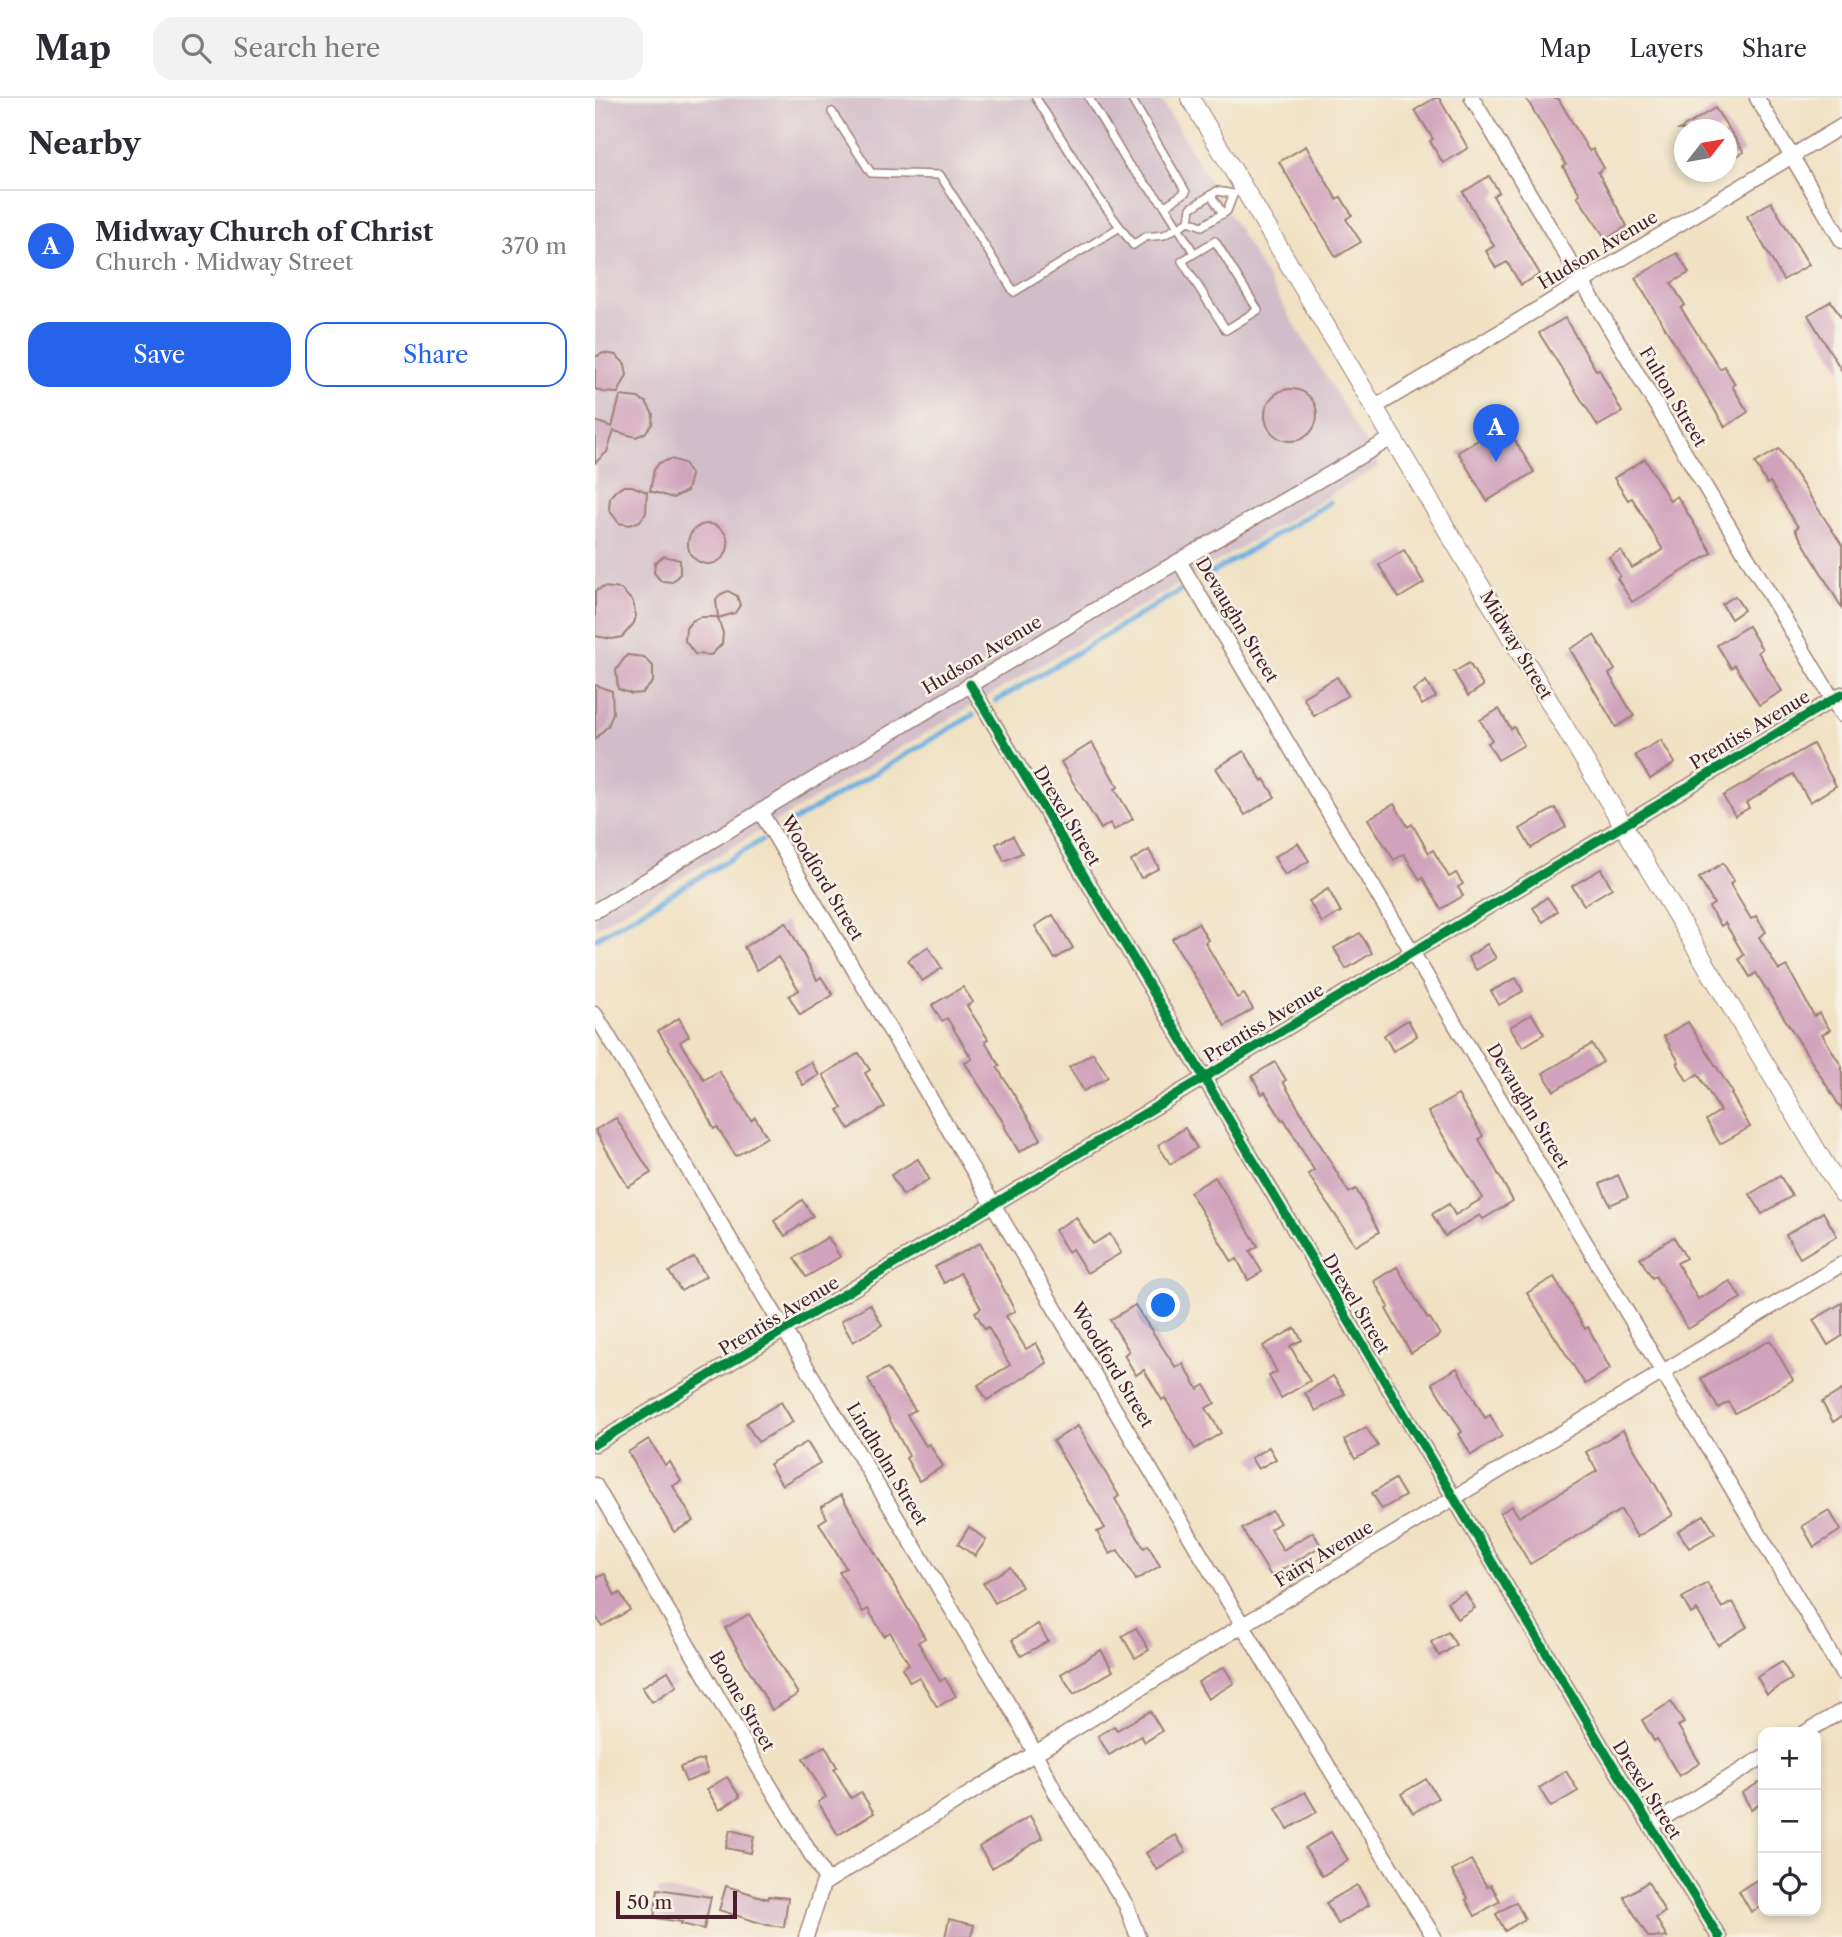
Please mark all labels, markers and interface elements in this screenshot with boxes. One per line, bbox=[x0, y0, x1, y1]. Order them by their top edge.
search box bbox=[153, 17, 643, 80]
text: Map bbox=[35, 28, 111, 69]
icon: search bbox=[177, 29, 215, 67]
text: Search here bbox=[233, 32, 380, 64]
text: Map bbox=[1540, 34, 1591, 63]
text: Layers bbox=[1629, 34, 1704, 63]
text: Share bbox=[1742, 34, 1807, 63]
north arrow bbox=[1674, 119, 1737, 182]
text: Nearby bbox=[28, 125, 141, 162]
street label: Hudson Avenue bbox=[1534, 206, 1662, 294]
text: Midway Church of Christ bbox=[95, 216, 433, 248]
text: A bbox=[42, 232, 60, 260]
text: 370 m bbox=[501, 232, 567, 260]
text: Church · Midway Street bbox=[95, 248, 353, 276]
button: Save bbox=[28, 322, 291, 387]
button: Share bbox=[305, 322, 567, 387]
street label: Fulton Street bbox=[1635, 343, 1712, 451]
pin: A bbox=[1473, 404, 1519, 462]
street label: Devaughn Street bbox=[1191, 553, 1283, 687]
street label: Midway Street bbox=[1475, 587, 1557, 704]
street label: Hudson Avenue bbox=[918, 611, 1046, 699]
street label: Prentiss Avenue bbox=[1686, 686, 1814, 774]
street label: Drexel Street bbox=[1029, 762, 1106, 870]
street label: Woodford Street bbox=[775, 810, 868, 945]
street label: Prentiss Avenue bbox=[1200, 979, 1328, 1067]
street label: Devaughn Street bbox=[1482, 1039, 1574, 1173]
street label: Drexel Street bbox=[1318, 1250, 1395, 1358]
street label: Prentiss Avenue bbox=[715, 1272, 843, 1360]
your location bbox=[1146, 1288, 1180, 1322]
street label: Woodford Street bbox=[1065, 1297, 1158, 1432]
street label: Lindholm Street bbox=[842, 1398, 933, 1530]
street label: Fairy Avenue bbox=[1271, 1516, 1377, 1592]
street label: Boone Street bbox=[705, 1647, 780, 1755]
map controls bbox=[1758, 1727, 1821, 1916]
button: + bbox=[1758, 1727, 1821, 1790]
street label: Drexel Street bbox=[1608, 1736, 1686, 1844]
button: − bbox=[1758, 1790, 1821, 1853]
button: locate bbox=[1758, 1853, 1821, 1916]
scale bar bbox=[616, 1888, 737, 1920]
text: 50 m bbox=[627, 1891, 672, 1914]

